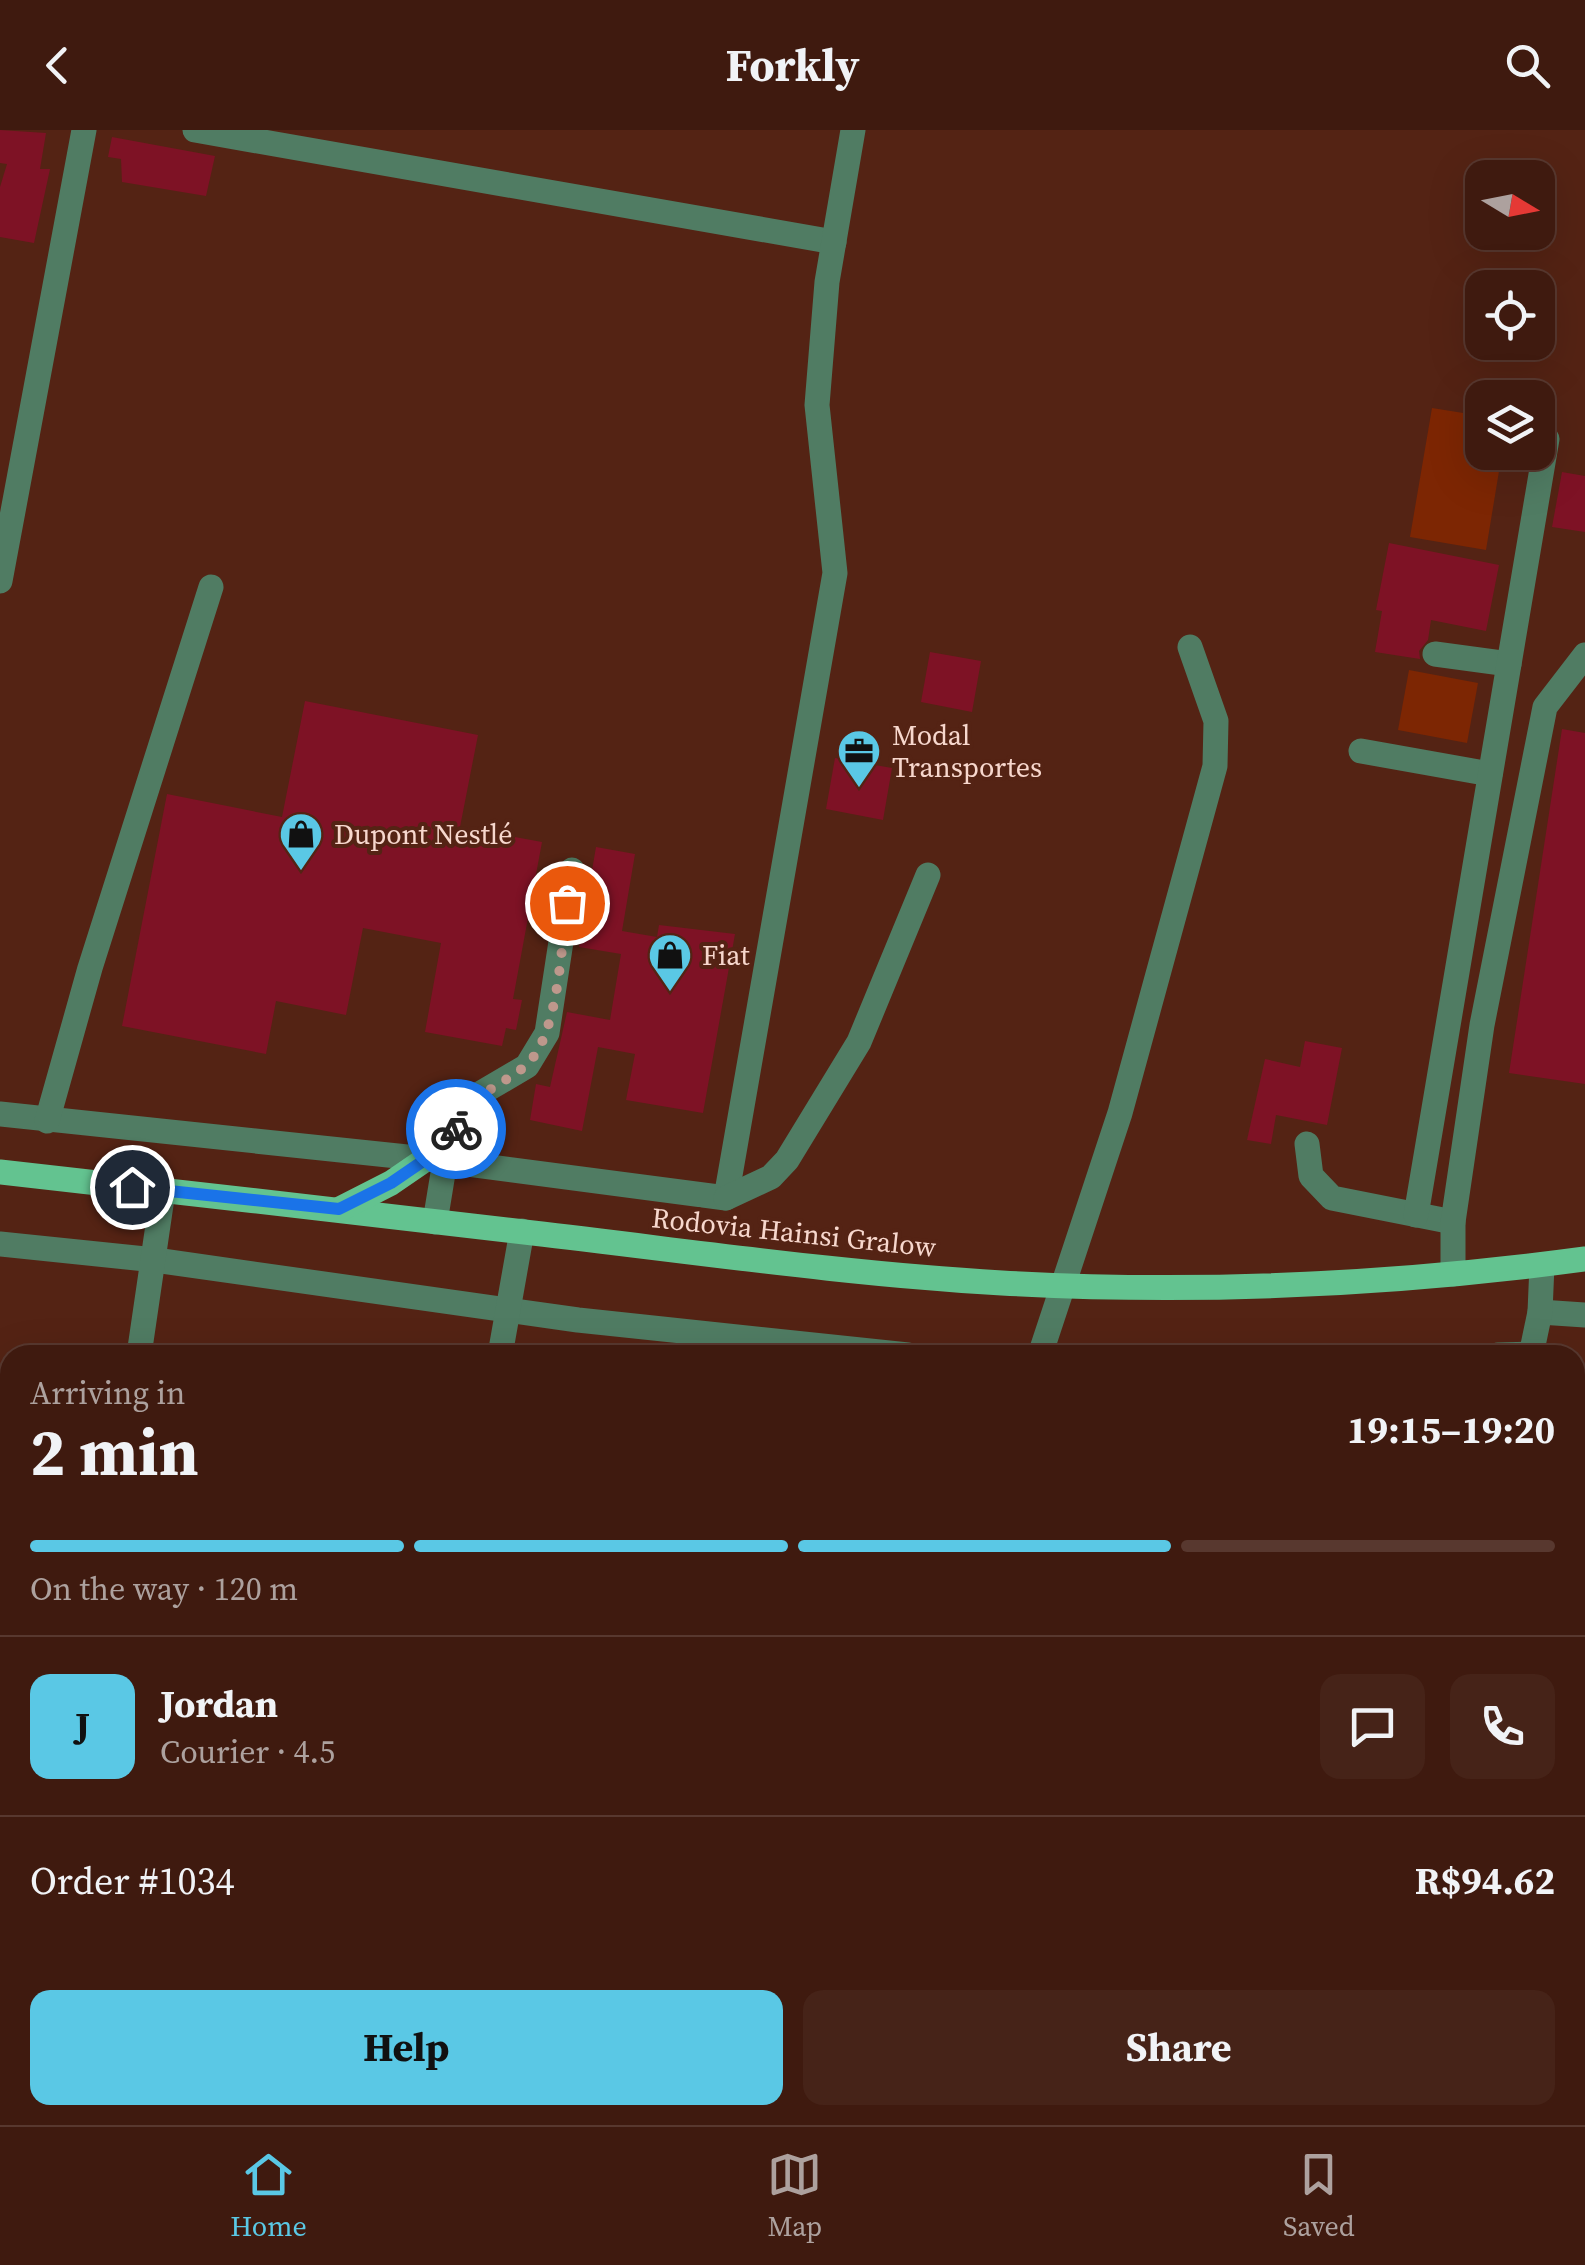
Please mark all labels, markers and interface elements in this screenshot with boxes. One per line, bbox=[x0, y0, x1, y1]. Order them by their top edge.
text: Forkly bbox=[726, 34, 859, 96]
icon: back bbox=[30, 38, 85, 93]
icon: search bbox=[1500, 38, 1555, 93]
north arrow bbox=[1465, 160, 1555, 250]
map controls bbox=[1465, 160, 1555, 470]
button: locate bbox=[1465, 270, 1555, 360]
button: layers bbox=[1465, 380, 1555, 470]
place label: Modal Transportes bbox=[892, 716, 1042, 786]
office icon: Modal Transportes bbox=[836, 728, 882, 789]
shop icon: Dupont Nestlé bbox=[278, 811, 324, 872]
place label: Dupont Nestlé bbox=[334, 815, 512, 853]
pin bbox=[525, 861, 610, 946]
icon: bag bbox=[540, 876, 595, 931]
shop icon: Fiat bbox=[647, 932, 693, 993]
place label: Fiat bbox=[702, 936, 751, 974]
courier bbox=[406, 1079, 506, 1179]
icon: bike bbox=[429, 1102, 484, 1157]
pin bbox=[90, 1145, 175, 1230]
icon: home bbox=[105, 1160, 160, 1215]
street label: Rodovia Hainsi Gralow bbox=[650, 1198, 939, 1266]
text: Arriving in bbox=[30, 1371, 185, 1415]
text: 19:15–19:20 bbox=[1347, 1404, 1555, 1456]
text: 2 min bbox=[30, 1408, 199, 1497]
text: On the way · 120 m bbox=[30, 1567, 298, 1611]
button: chat bbox=[1320, 1674, 1425, 1779]
button: phone bbox=[1450, 1674, 1555, 1779]
text: Jordan bbox=[160, 1678, 278, 1730]
text: J bbox=[75, 1700, 90, 1752]
text: Courier · 4.5 bbox=[160, 1730, 335, 1774]
text: Order #1034 bbox=[30, 1855, 234, 1907]
text: R$94.62 bbox=[1415, 1855, 1555, 1907]
button: Help bbox=[30, 1990, 783, 2105]
button: Share bbox=[803, 1990, 1555, 2105]
tab: Home bbox=[230, 2147, 307, 2245]
tab: Map bbox=[767, 2147, 822, 2245]
tab: Saved bbox=[1283, 2147, 1355, 2245]

